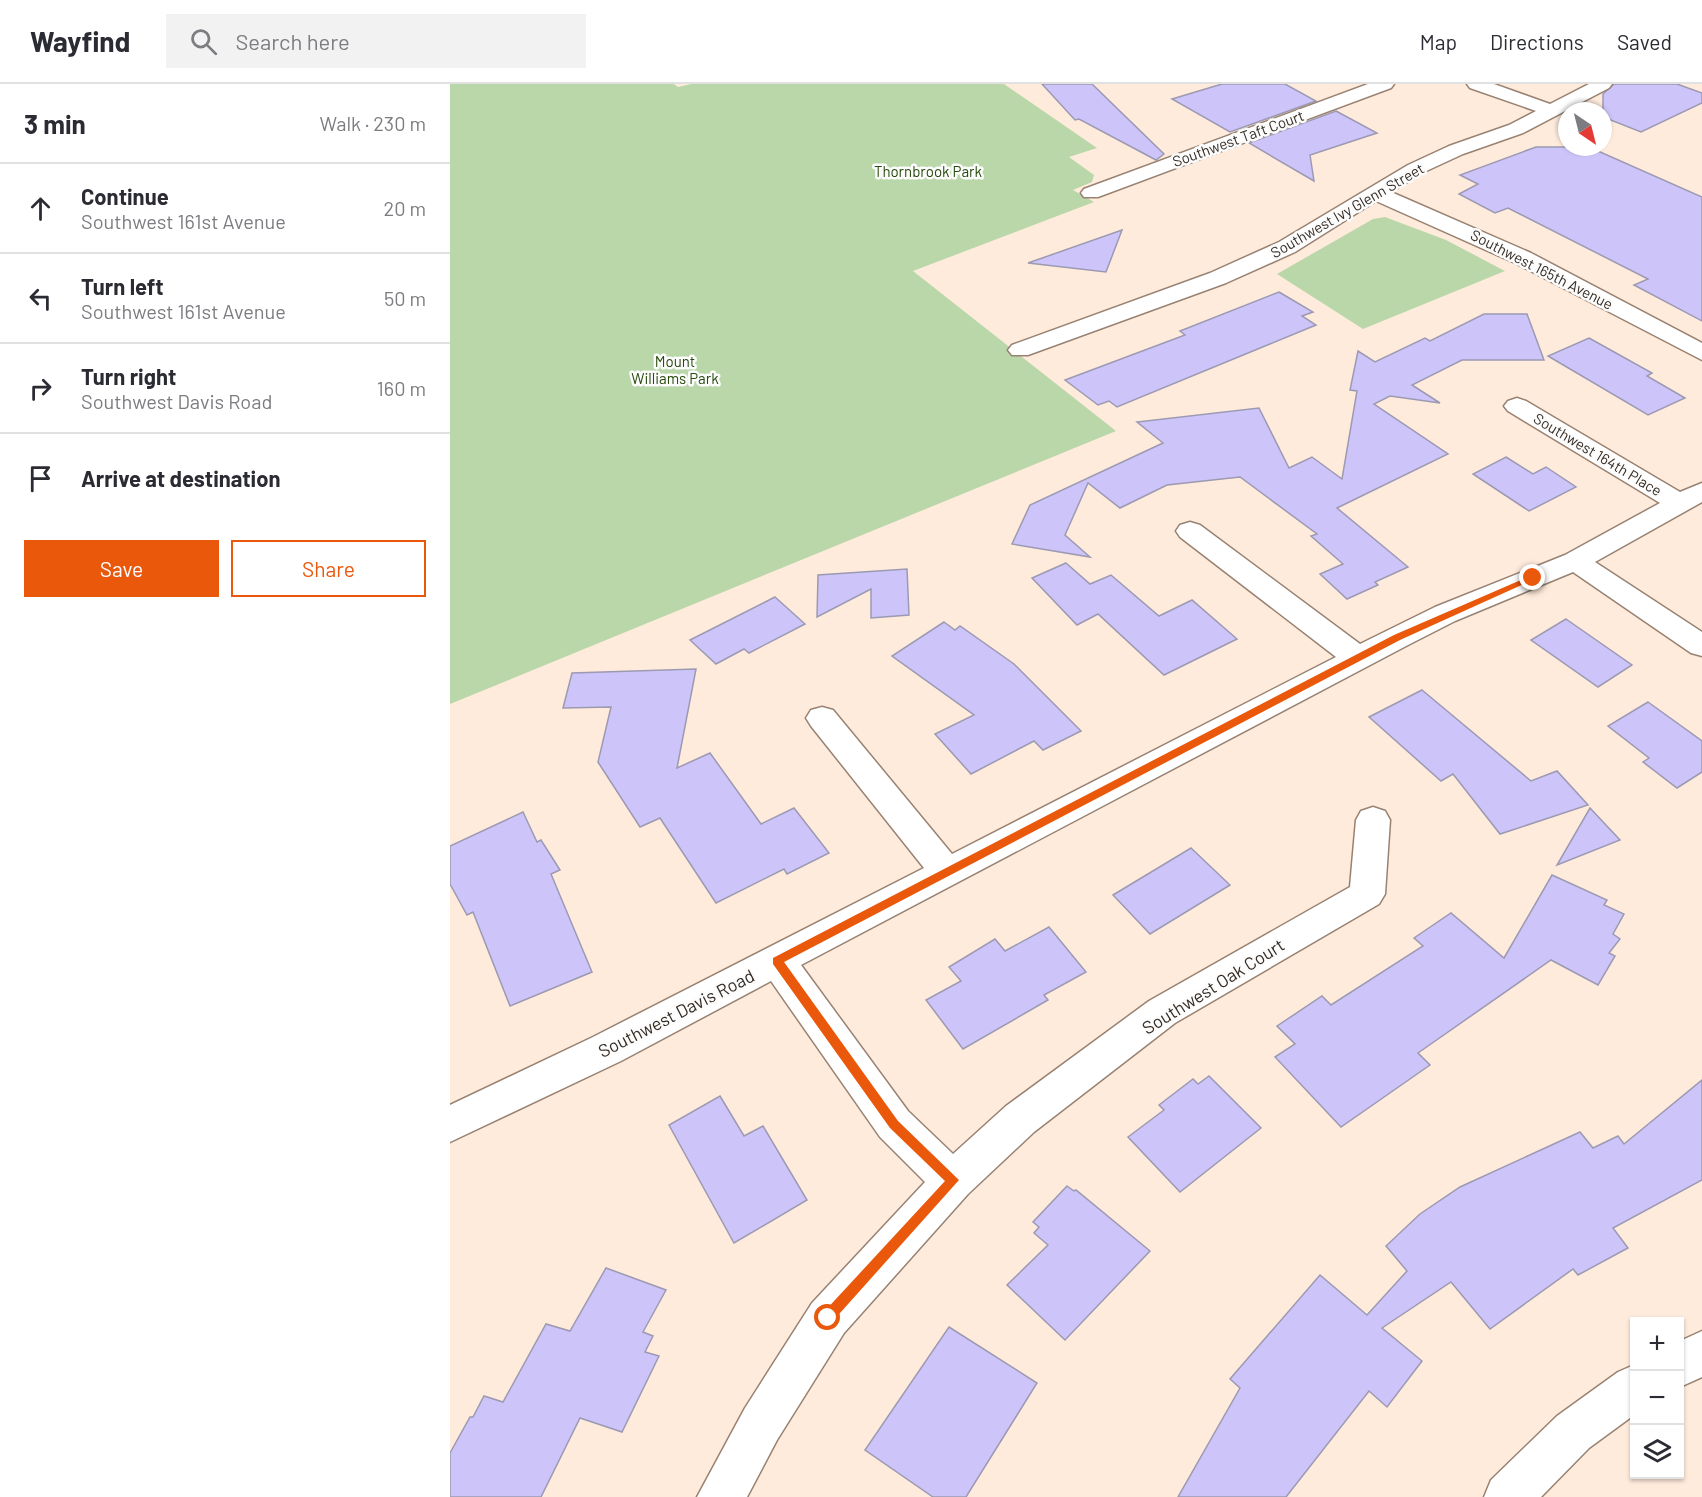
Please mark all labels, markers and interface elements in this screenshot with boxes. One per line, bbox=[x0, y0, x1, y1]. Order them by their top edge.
search box bbox=[166, 14, 586, 68]
text: Wayfind bbox=[30, 24, 130, 58]
icon: search bbox=[187, 25, 220, 58]
text: Search here bbox=[235, 28, 350, 54]
text: Map bbox=[1420, 29, 1457, 54]
text: Directions bbox=[1490, 29, 1584, 54]
text: Saved bbox=[1617, 29, 1672, 54]
north arrow bbox=[1558, 102, 1612, 156]
street label: Southwest Taft Court bbox=[1170, 106, 1306, 170]
text: 3 min bbox=[24, 108, 86, 139]
text: Walk · 230 m bbox=[320, 111, 426, 135]
street label: Southwest Ivy Glenn Street bbox=[1267, 159, 1427, 261]
park label: Thornbrook Park bbox=[874, 162, 983, 180]
text: Continue bbox=[81, 183, 169, 209]
icon: ahead bbox=[24, 192, 57, 225]
text: 20 m bbox=[383, 196, 426, 220]
text: Southwest 161st Avenue bbox=[81, 209, 286, 233]
street label: Southwest 165th Avenue bbox=[1468, 225, 1616, 313]
text: Turn left bbox=[81, 273, 164, 299]
icon: left bbox=[24, 282, 57, 315]
text: 50 m bbox=[384, 286, 426, 310]
text: Southwest 161st Avenue bbox=[81, 299, 286, 323]
park label: Mount Williams Park bbox=[631, 352, 719, 387]
text: Turn right bbox=[81, 363, 176, 389]
icon: right bbox=[24, 372, 57, 405]
text: 160 m bbox=[377, 376, 426, 400]
text: Southwest Davis Road bbox=[81, 389, 272, 413]
street label: Southwest 164th Place bbox=[1531, 409, 1665, 499]
icon: arrive bbox=[24, 462, 57, 495]
text: Arrive at destination bbox=[81, 465, 280, 491]
button: Save bbox=[24, 540, 219, 597]
button: Share bbox=[231, 540, 426, 597]
route end bbox=[1519, 564, 1545, 590]
street label: Southwest Oak Court bbox=[1138, 933, 1288, 1039]
street label: Southwest Davis Road bbox=[594, 964, 758, 1062]
route start bbox=[814, 1304, 840, 1330]
map controls bbox=[1630, 1317, 1684, 1479]
button: + bbox=[1630, 1317, 1684, 1371]
button: − bbox=[1630, 1371, 1684, 1425]
button: layers bbox=[1630, 1425, 1684, 1479]

